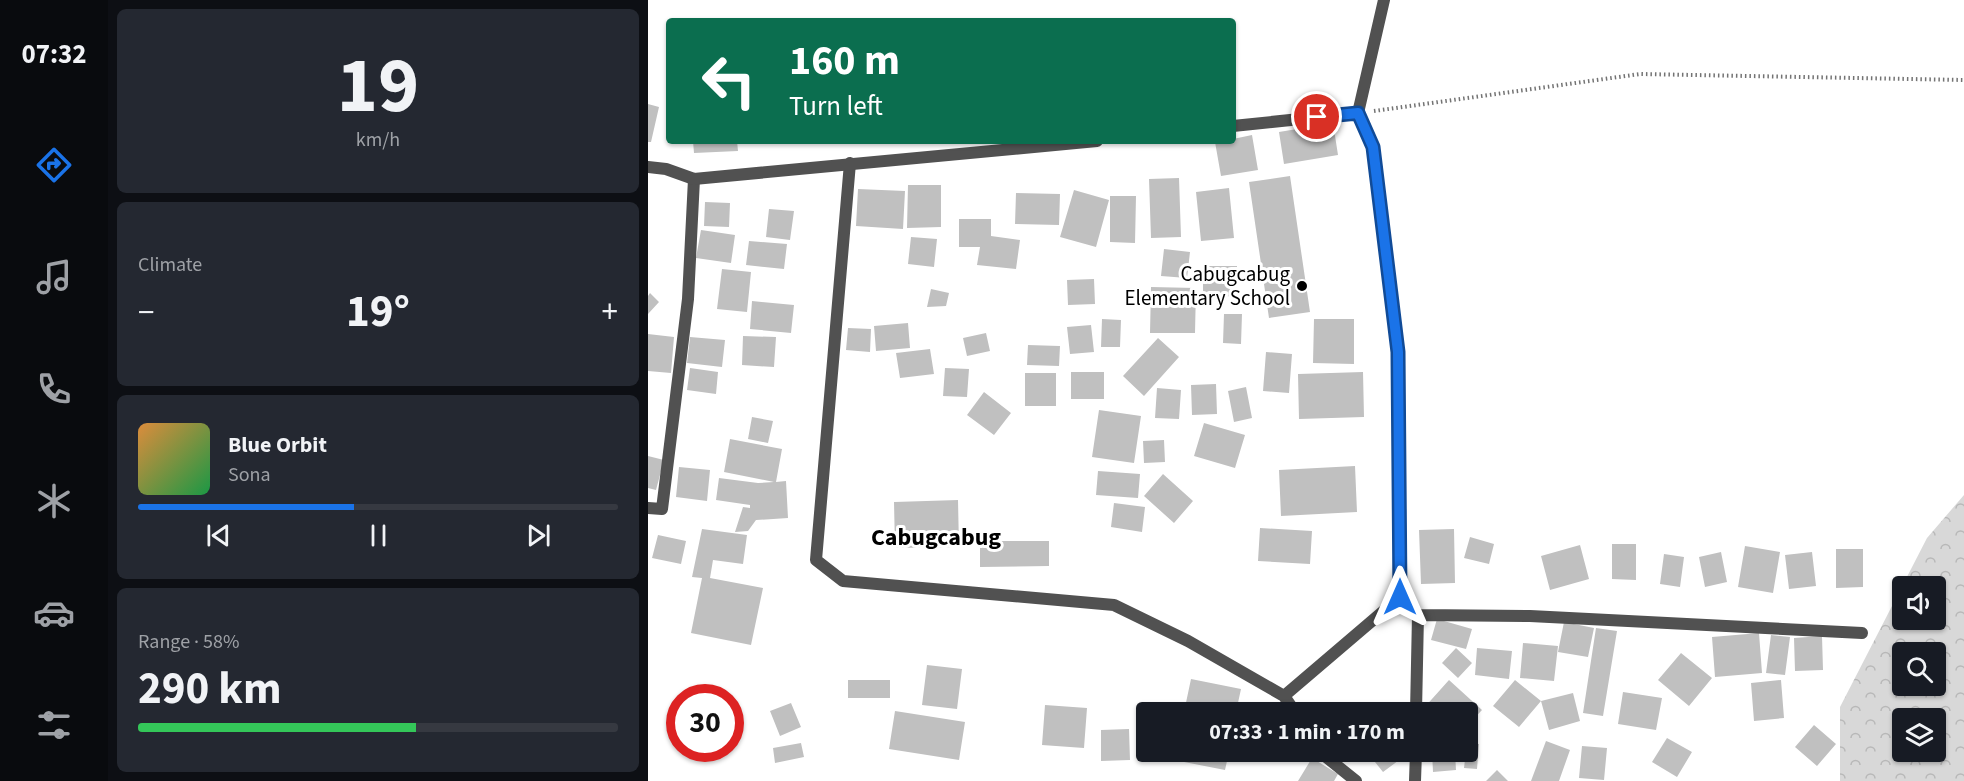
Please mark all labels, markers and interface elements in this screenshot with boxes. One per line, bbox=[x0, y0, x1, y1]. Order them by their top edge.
text: 19 bbox=[337, 31, 419, 142]
text: 160 m bbox=[789, 31, 900, 91]
text: 07:32 bbox=[21, 35, 87, 74]
icon: left bbox=[690, 42, 768, 120]
text: Turn left bbox=[789, 87, 883, 126]
pin bbox=[1291, 91, 1342, 142]
icon: arrive bbox=[1300, 100, 1333, 133]
text: km/h bbox=[356, 126, 400, 154]
icon: directions bbox=[33, 144, 75, 186]
text: Climate bbox=[138, 251, 202, 279]
icon: music bbox=[33, 256, 75, 298]
place label: Cabugcabug Elementary School bbox=[1124, 259, 1290, 313]
marker: Cabugcabug Elementary School bbox=[1295, 279, 1309, 293]
text: 19° bbox=[346, 280, 410, 344]
text: − bbox=[138, 289, 154, 336]
text: + bbox=[602, 289, 618, 336]
icon: phone bbox=[33, 368, 75, 410]
text: Blue Orbit bbox=[228, 429, 327, 461]
text: Sona bbox=[228, 461, 271, 489]
icon: climate bbox=[33, 480, 75, 522]
icon: previous bbox=[202, 519, 235, 552]
icon: pause bbox=[362, 519, 395, 552]
icon: next bbox=[522, 519, 555, 552]
district label: Cabugcabug bbox=[871, 520, 1001, 555]
position arrow bbox=[1368, 565, 1432, 629]
map controls bbox=[1892, 576, 1946, 762]
button: sound bbox=[1892, 576, 1946, 630]
icon: car bbox=[33, 592, 75, 634]
text: Range · 58% bbox=[138, 628, 239, 656]
button: search bbox=[1892, 642, 1946, 696]
text: 290 km bbox=[138, 657, 282, 721]
speed limit sign: 30 bbox=[666, 684, 744, 762]
icon: filters bbox=[33, 704, 75, 746]
button: layers bbox=[1892, 708, 1946, 762]
text: 07:33 · 1 min · 170 m bbox=[1209, 716, 1405, 748]

